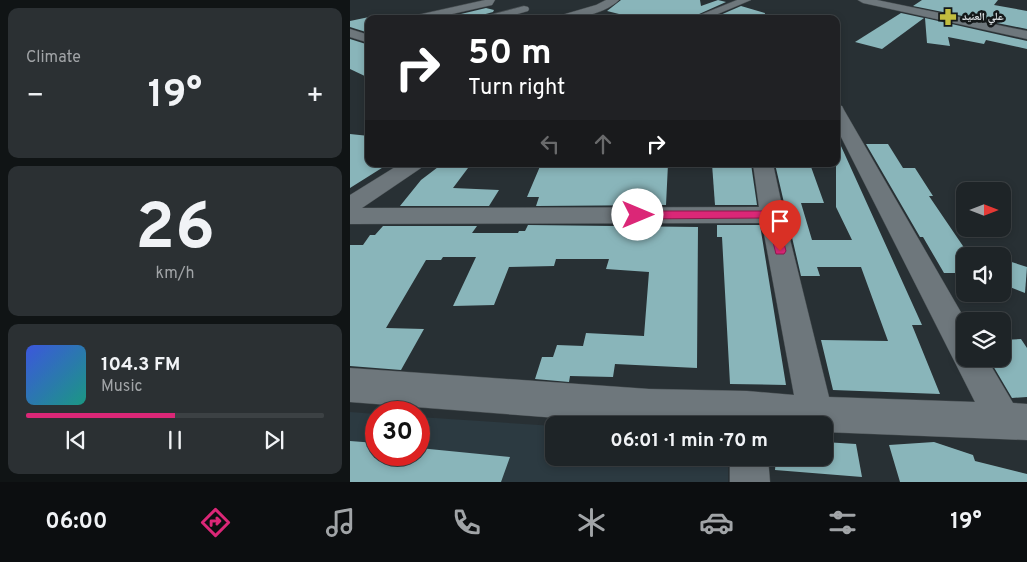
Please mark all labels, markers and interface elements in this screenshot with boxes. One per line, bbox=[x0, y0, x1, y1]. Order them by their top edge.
pharmacy icon: علي العنيد bbox=[938, 7, 958, 27]
place label: علي العنيد bbox=[962, 10, 1004, 25]
text: 50 m bbox=[468, 32, 552, 76]
icon: right bbox=[385, 35, 450, 100]
text: Climate bbox=[26, 48, 81, 68]
text: 19° bbox=[148, 72, 202, 121]
text: Turn right bbox=[468, 75, 565, 102]
text: − bbox=[26, 79, 44, 115]
text: + bbox=[306, 79, 324, 115]
icon: left bbox=[536, 130, 564, 158]
icon: ahead bbox=[589, 130, 617, 158]
icon: right bbox=[642, 130, 670, 158]
north arrow bbox=[956, 182, 1011, 238]
map controls bbox=[956, 182, 1011, 367]
position arrow bbox=[611, 188, 663, 240]
text: 26 bbox=[135, 190, 215, 272]
pin bbox=[759, 200, 801, 251]
icon: arrive bbox=[766, 207, 794, 235]
button: sound bbox=[956, 247, 1011, 302]
text: km/h bbox=[156, 264, 194, 284]
button: layers bbox=[956, 312, 1011, 367]
text: 104.3 FM bbox=[101, 353, 180, 377]
text: Music bbox=[101, 377, 142, 397]
speed limit sign: 30 bbox=[365, 401, 430, 466]
icon: previous bbox=[62, 426, 90, 454]
icon: pause bbox=[161, 426, 189, 454]
icon: next bbox=[260, 426, 288, 454]
text: 06:01 · 1 min · 70 m bbox=[610, 429, 768, 453]
icon: directions bbox=[198, 505, 233, 540]
icon: music bbox=[323, 505, 358, 540]
icon: phone bbox=[449, 505, 484, 540]
icon: climate bbox=[574, 505, 609, 540]
icon: car bbox=[699, 505, 734, 540]
icon: filters bbox=[825, 505, 860, 540]
text: 06:00 bbox=[45, 509, 108, 536]
text: 19° bbox=[950, 509, 982, 536]

